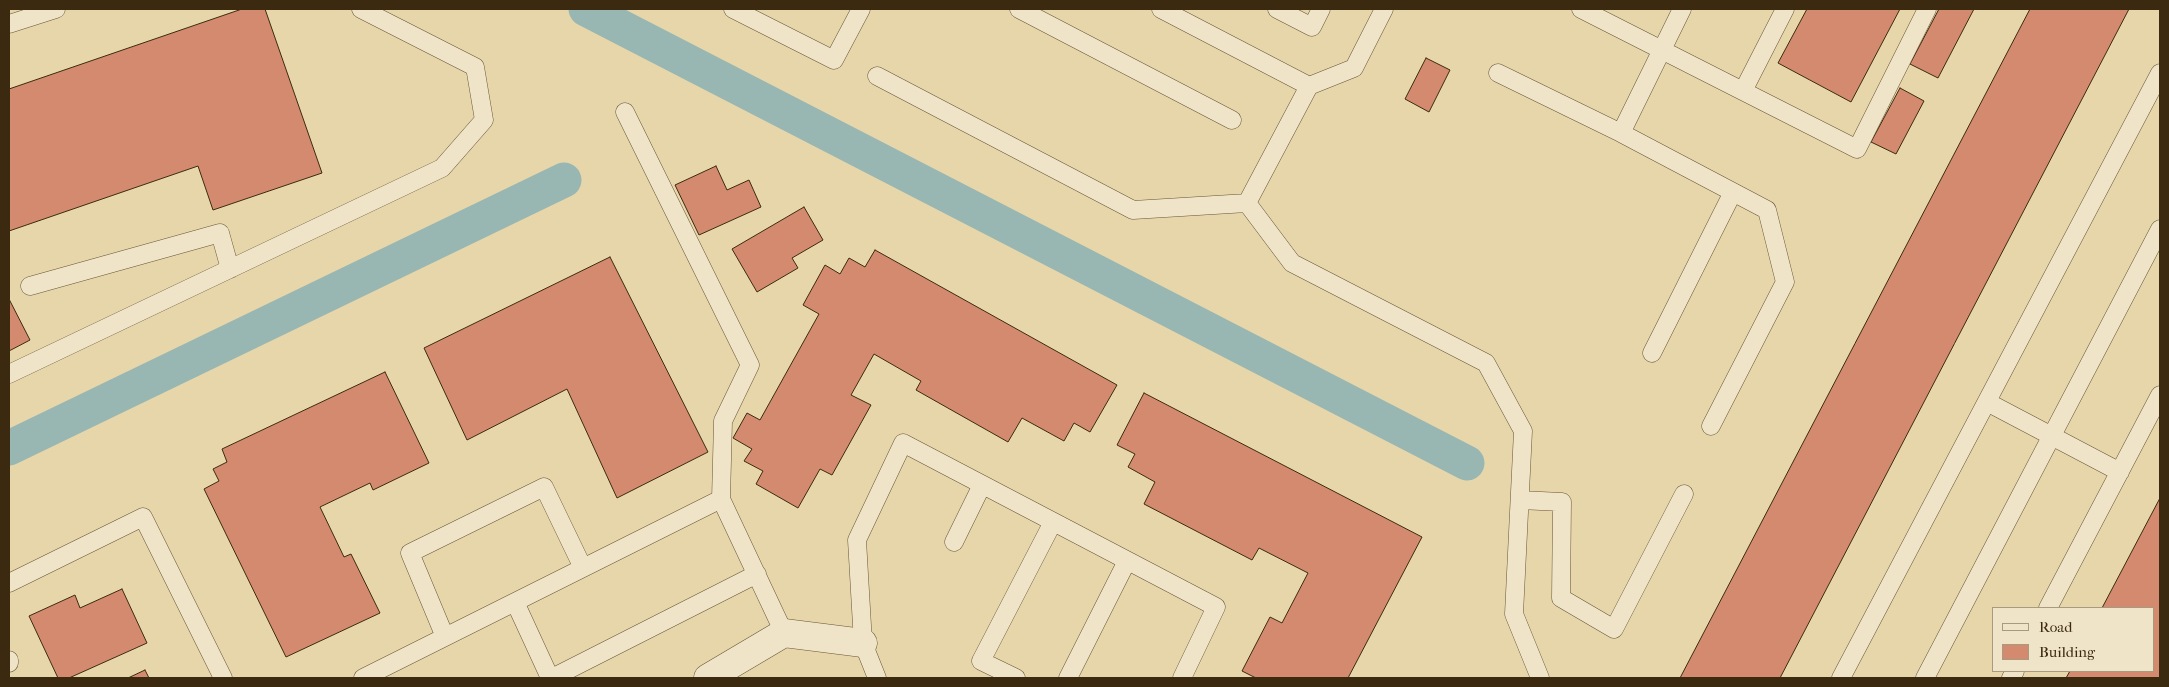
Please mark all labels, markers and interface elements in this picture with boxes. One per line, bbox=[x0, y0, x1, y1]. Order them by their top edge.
legend bbox=[1992, 607, 2154, 672]
text: Road bbox=[2039, 618, 2072, 636]
text: Building bbox=[2039, 643, 2095, 661]

